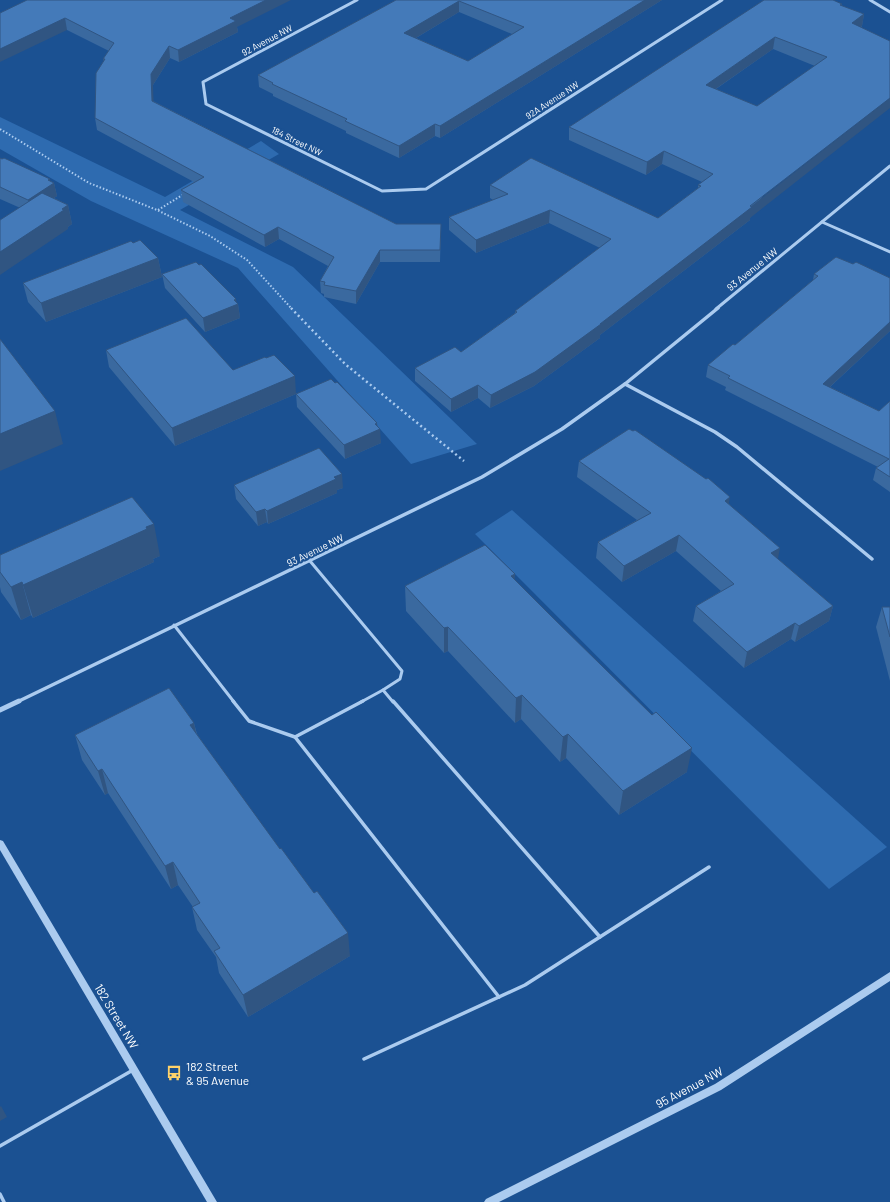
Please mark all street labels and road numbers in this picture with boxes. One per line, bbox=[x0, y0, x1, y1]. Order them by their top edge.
street label: 92 Avenue NW bbox=[240, 22, 294, 58]
street label: 92A Avenue NW bbox=[523, 79, 581, 121]
street label: 184 Street NW bbox=[270, 124, 324, 158]
street label: 93 Avenue NW bbox=[724, 245, 780, 293]
street label: 93 Avenue NW bbox=[285, 531, 346, 569]
street label: 182 Street NW bbox=[92, 981, 142, 1051]
street label: 95 Avenue NW bbox=[653, 1063, 725, 1111]

